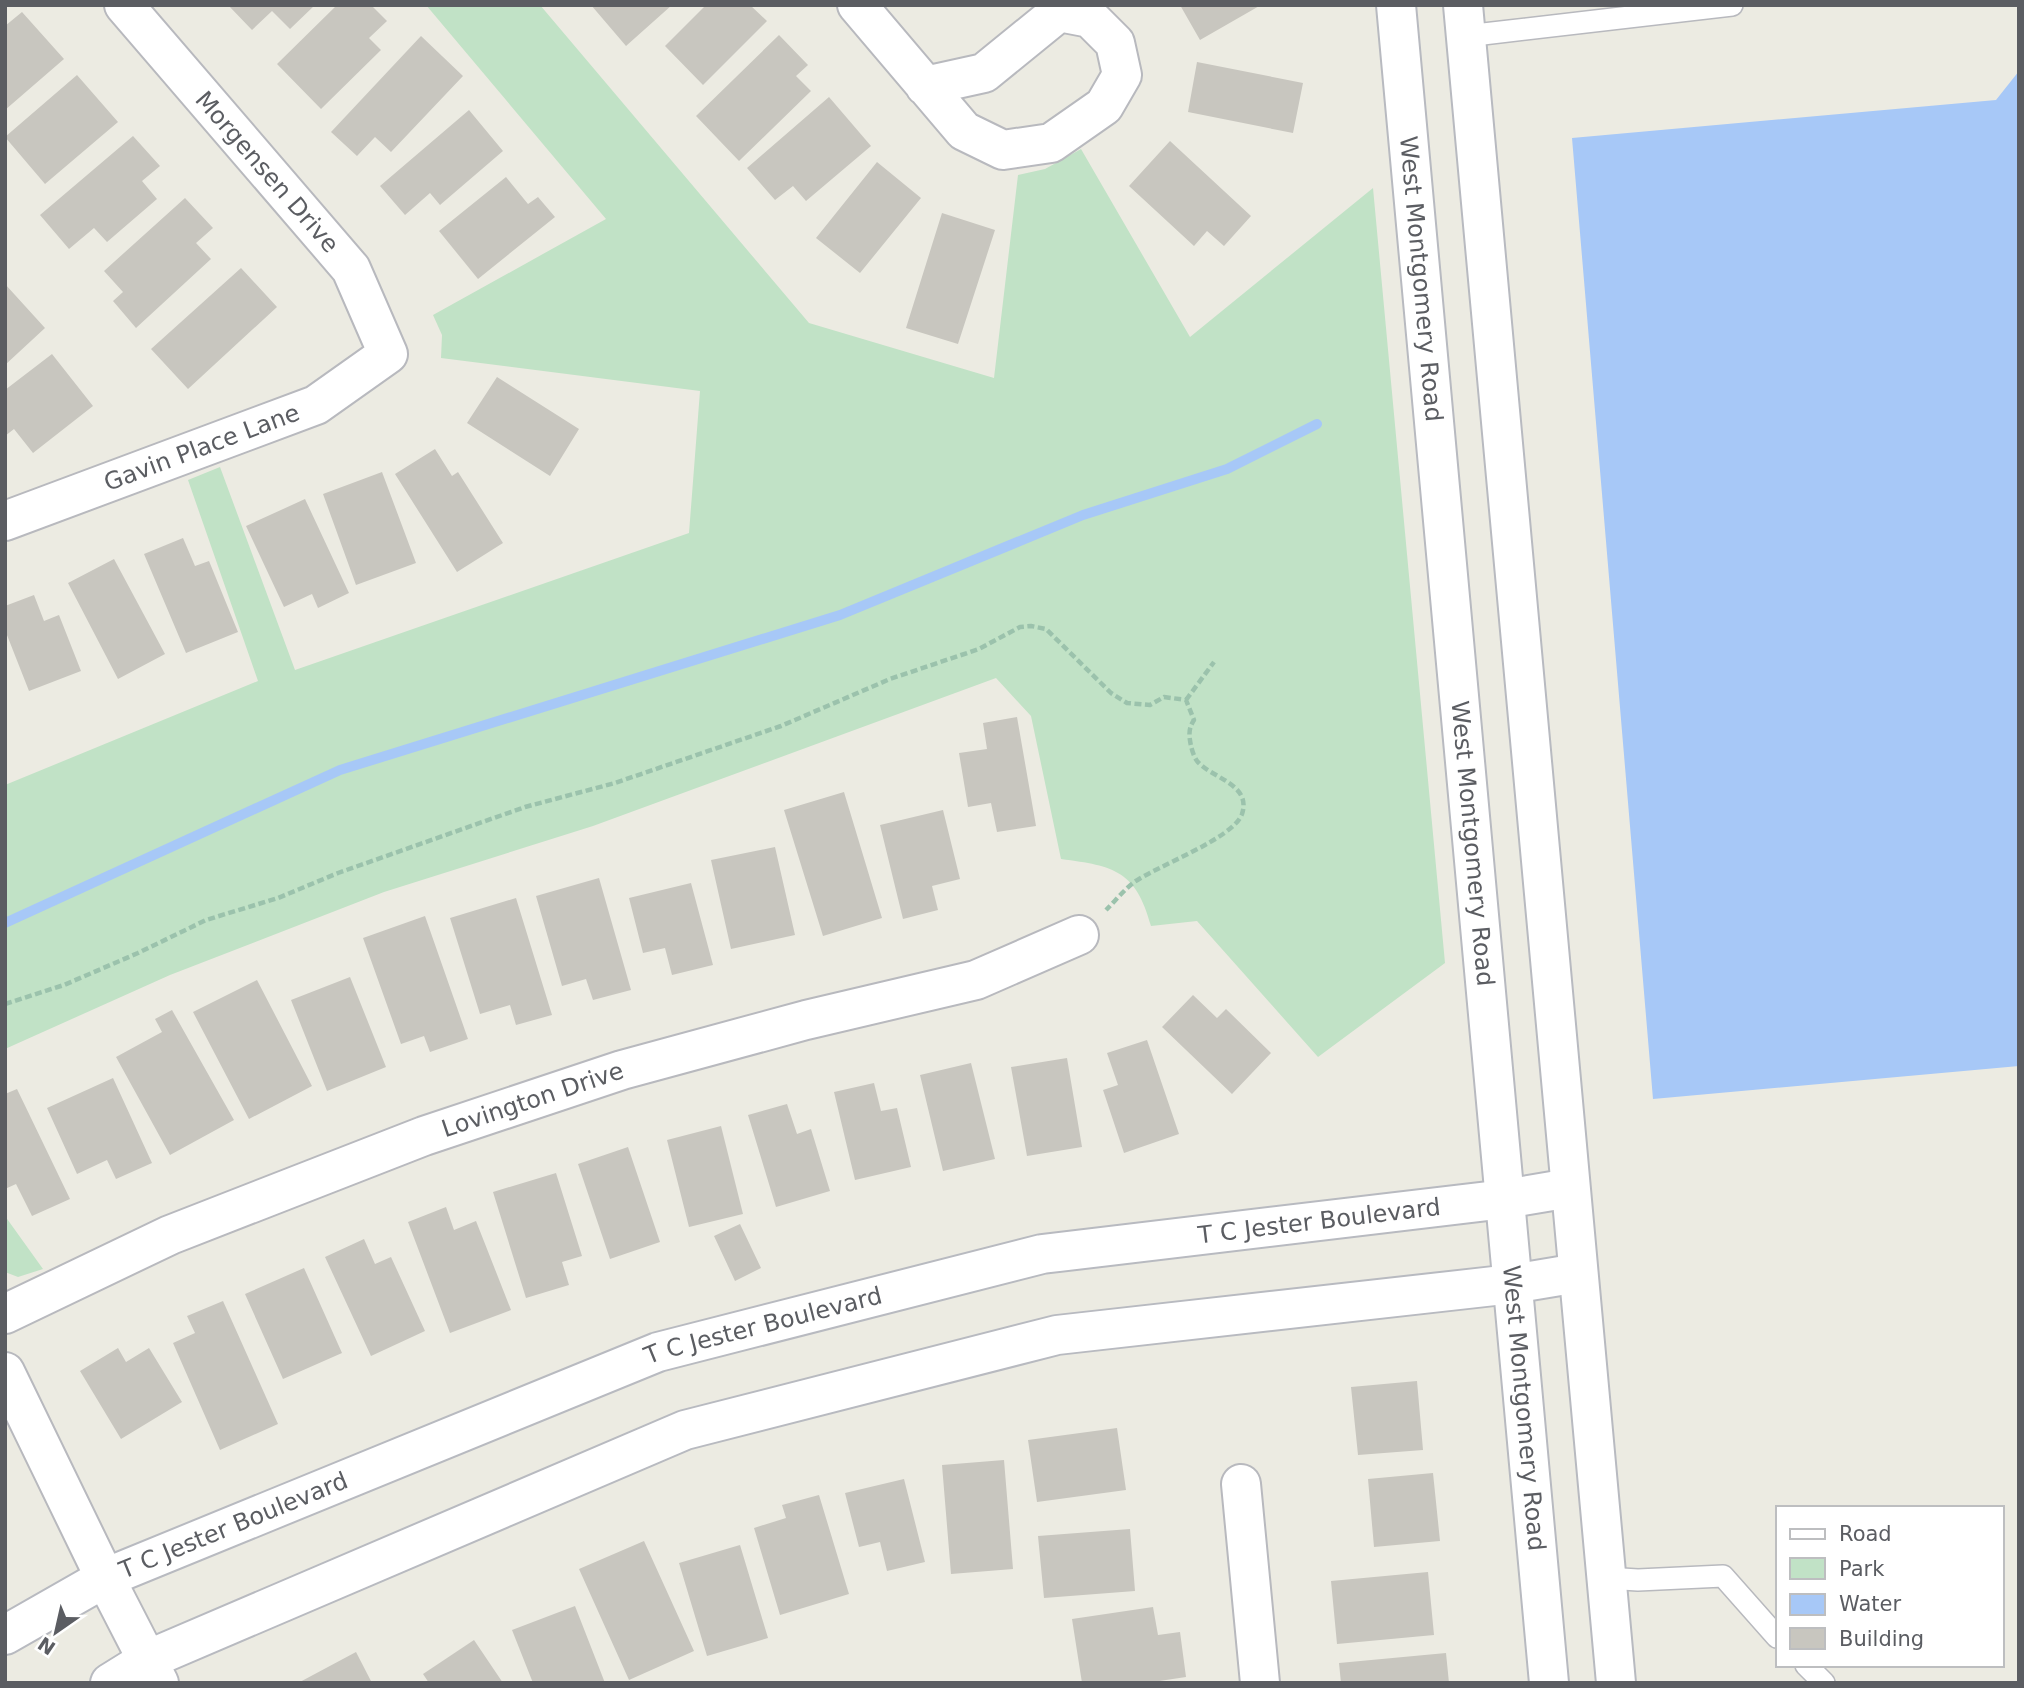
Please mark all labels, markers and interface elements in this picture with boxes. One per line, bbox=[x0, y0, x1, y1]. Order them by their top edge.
street label: Morgensen Drive bbox=[189, 86, 345, 258]
street label: West Montgomery Road bbox=[1394, 135, 1448, 423]
street label: Gavin Place Lane bbox=[100, 398, 303, 497]
street label: West Montgomery Road bbox=[1445, 699, 1499, 988]
street label: Lovington Drive bbox=[438, 1056, 627, 1143]
street label: T C Jester Boulevard bbox=[1195, 1193, 1442, 1249]
street label: West Montgomery Road bbox=[1497, 1264, 1551, 1552]
street label: T C Jester Boulevard bbox=[639, 1281, 885, 1370]
street label: T C Jester Boulevard bbox=[114, 1466, 352, 1585]
legend bbox=[1776, 1506, 2003, 1667]
text: Road bbox=[1839, 1522, 1892, 1546]
text: Park bbox=[1839, 1557, 1885, 1581]
text: Water bbox=[1839, 1592, 1901, 1616]
north arrow bbox=[21, 1597, 91, 1667]
text: Building bbox=[1839, 1627, 1924, 1651]
text: N bbox=[34, 1633, 59, 1660]

